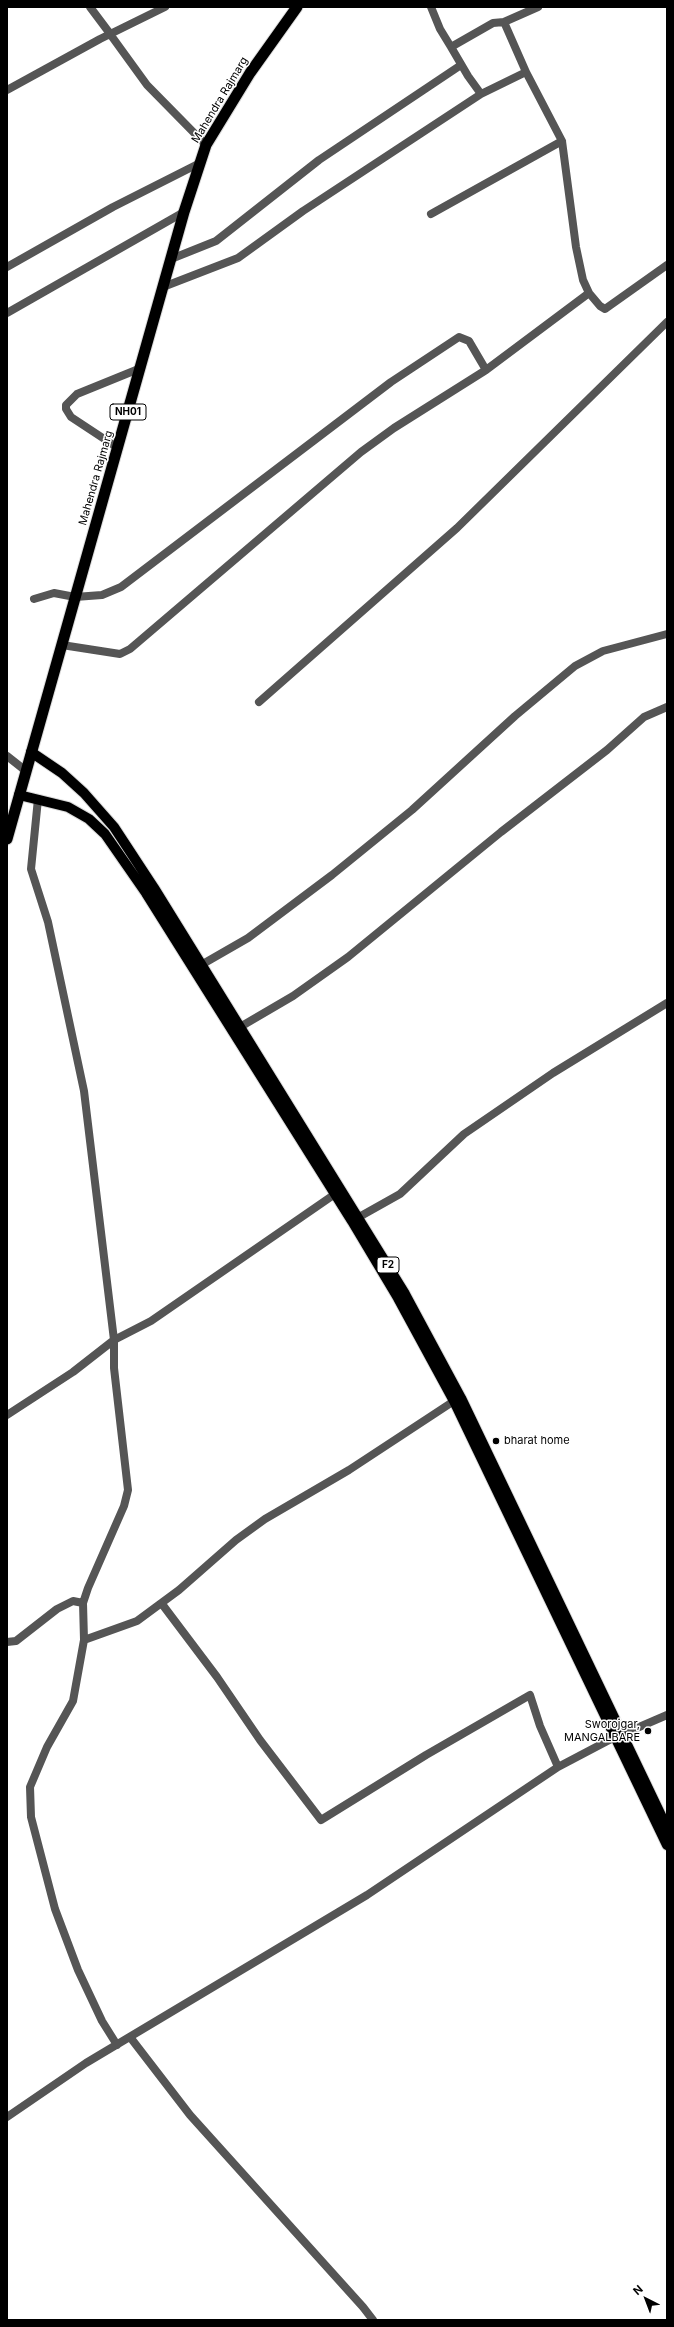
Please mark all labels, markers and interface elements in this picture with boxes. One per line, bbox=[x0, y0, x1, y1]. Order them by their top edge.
street label: Mahendra Rajmarg bbox=[189, 55, 251, 145]
road number: NH01 bbox=[110, 404, 146, 420]
street label: Mahendra Rajmarg bbox=[76, 429, 116, 527]
road number: F2 bbox=[377, 1257, 399, 1273]
place label: bharat home bbox=[504, 1434, 570, 1448]
marker: bharat home bbox=[491, 1436, 501, 1446]
place label: Sworojgar, MANGALBARE bbox=[564, 1718, 640, 1744]
marker: Sworojgar, MANGALBARE bbox=[643, 1726, 653, 1736]
north arrow bbox=[626, 2279, 666, 2319]
text: N bbox=[630, 2282, 646, 2298]

